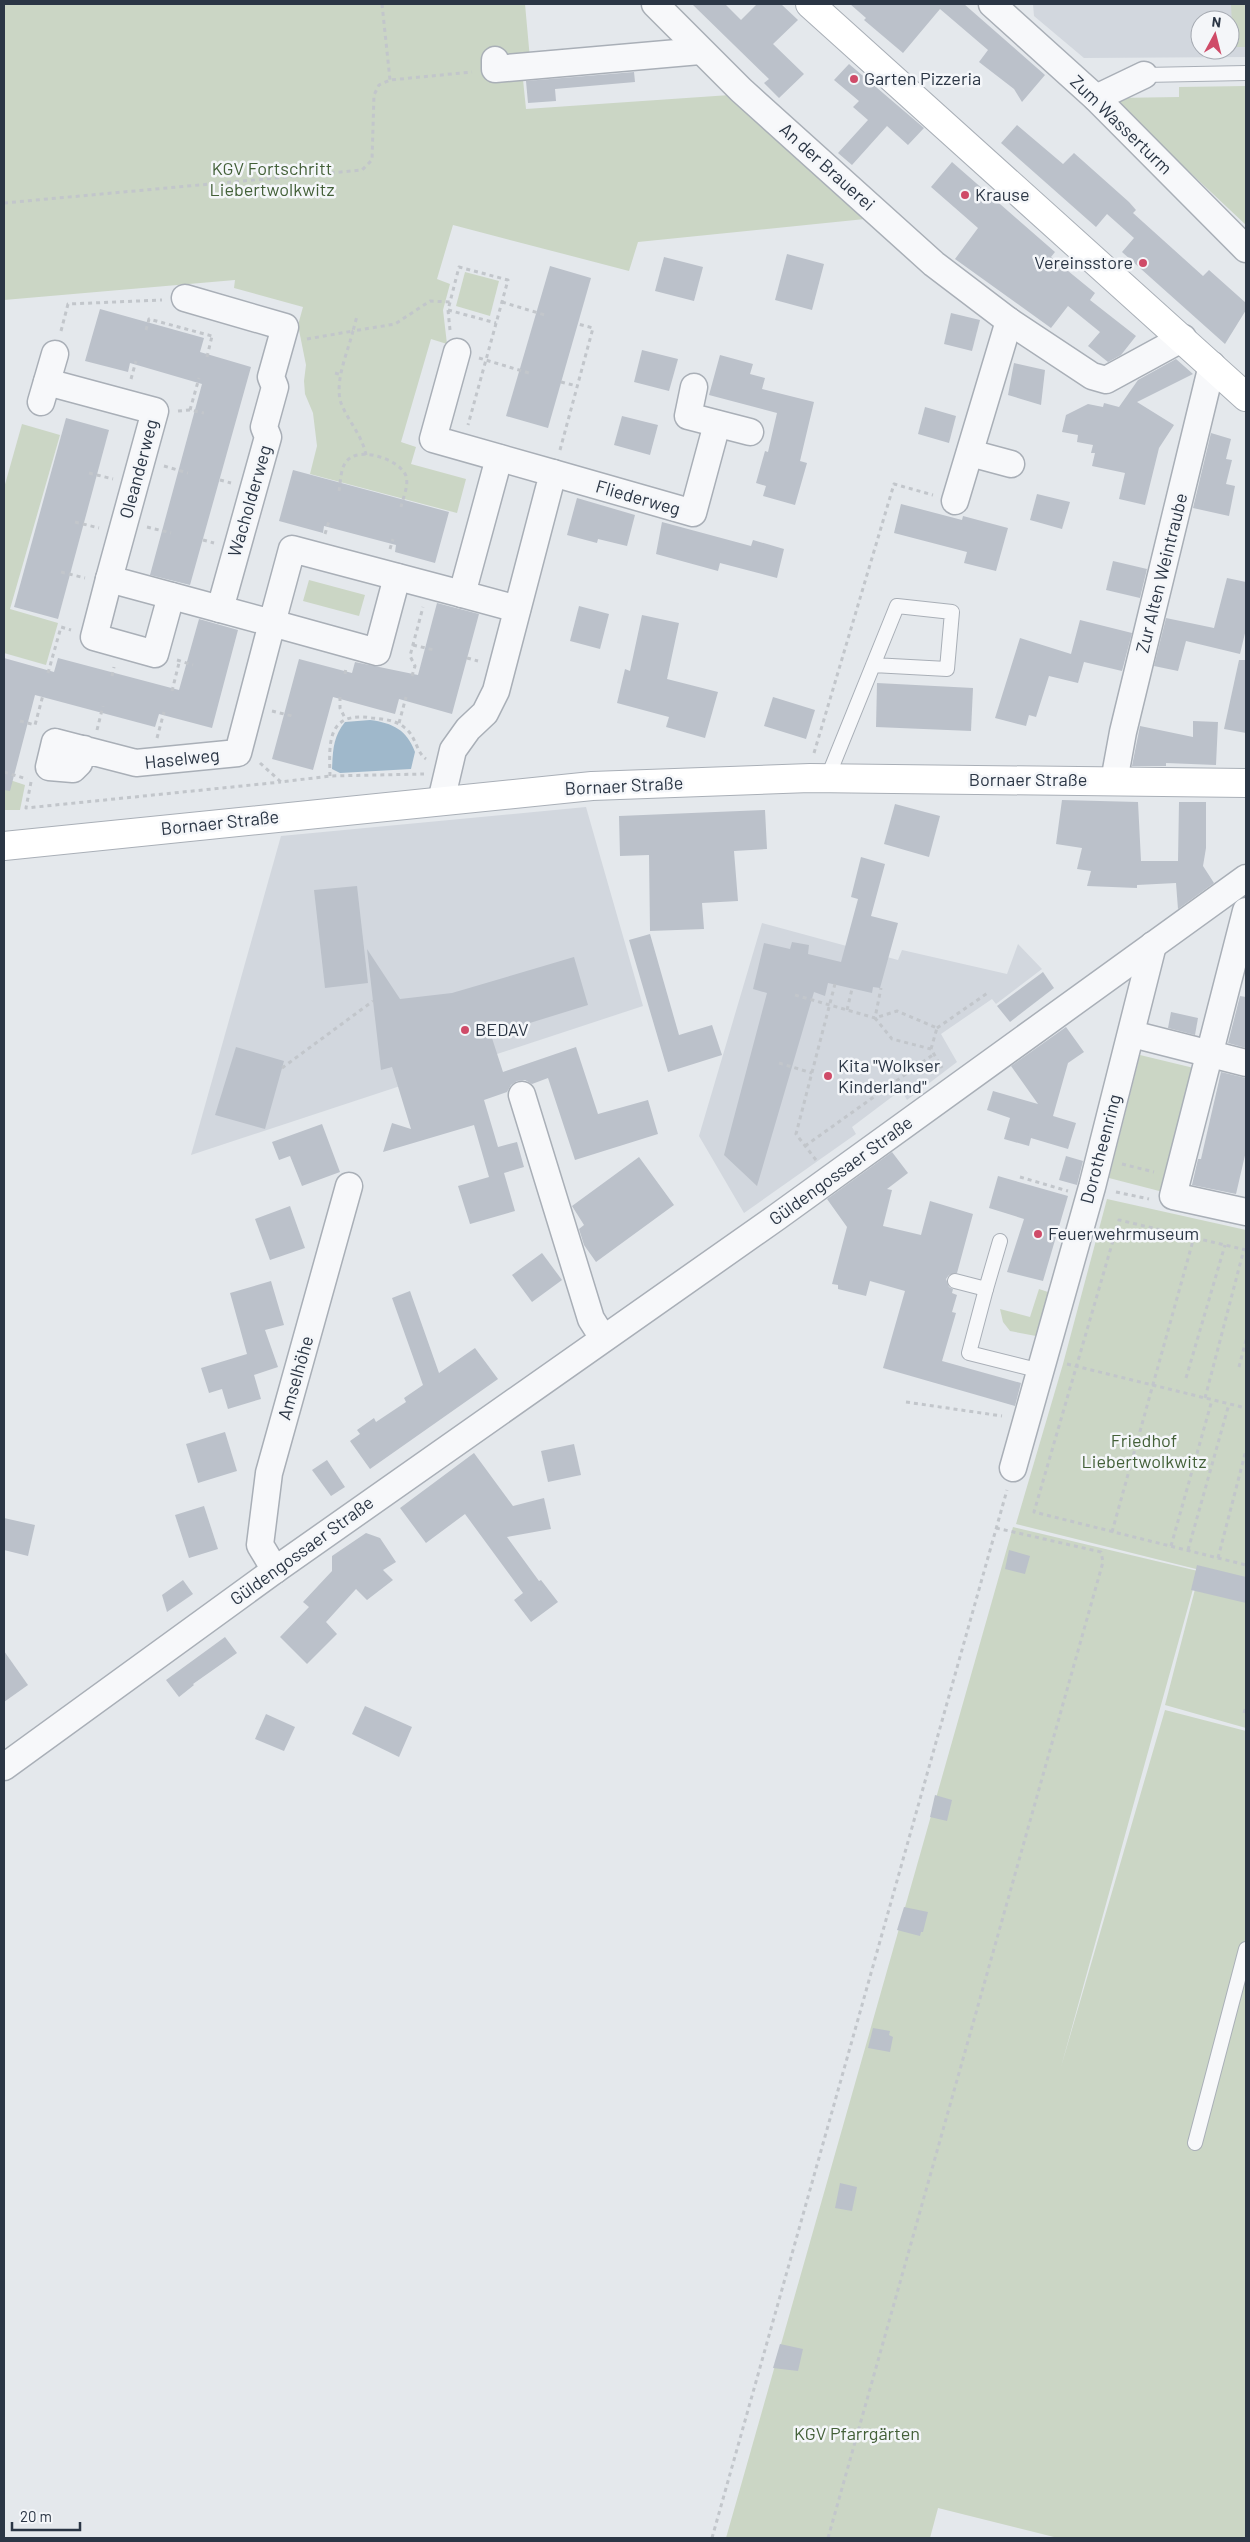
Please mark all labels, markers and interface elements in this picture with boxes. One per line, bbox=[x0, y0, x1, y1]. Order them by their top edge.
north arrow bbox=[1190, 10, 1240, 60]
text: N bbox=[1211, 13, 1222, 31]
place label: Garten Pizzeria bbox=[864, 67, 981, 89]
street label: Zum Wasserturm bbox=[1066, 70, 1177, 178]
marker: Garten Pizzeria bbox=[848, 73, 860, 85]
street label: An der Brauerei bbox=[775, 118, 880, 215]
park label: KGV Fortschritt Liebertwolkwitz bbox=[210, 157, 334, 200]
place label: Krause bbox=[975, 183, 1030, 205]
marker: Krause bbox=[959, 189, 971, 201]
place label: Vereinsstore bbox=[1034, 251, 1133, 273]
marker: Vereinsstore bbox=[1137, 257, 1149, 269]
street label: Oleanderweg bbox=[114, 417, 162, 521]
street label: Wacholderweg bbox=[223, 442, 276, 559]
street label: Fliederweg bbox=[593, 474, 683, 520]
street label: Zur Alten Weintraube bbox=[1131, 491, 1192, 655]
street label: Haselweg bbox=[143, 743, 220, 773]
street label: Bornaer Straße bbox=[969, 768, 1087, 790]
street label: Bornaer Straße bbox=[564, 771, 684, 799]
street label: Bornaer Straße bbox=[160, 805, 280, 839]
place label: BEDAV bbox=[475, 1018, 529, 1040]
marker: BEDAV bbox=[459, 1024, 471, 1036]
place label: Kita "Wolkser Kinderland" bbox=[838, 1054, 941, 1097]
marker: Kita "Wolkser Kinderland" bbox=[822, 1070, 834, 1082]
street label: Dorotheenring bbox=[1075, 1092, 1125, 1206]
street label: Güldengossaer Straße bbox=[764, 1111, 916, 1230]
place label: Feuerwehrmuseum bbox=[1048, 1222, 1199, 1244]
marker: Feuerwehrmuseum bbox=[1032, 1228, 1044, 1240]
street label: Amselhöhe bbox=[273, 1333, 318, 1422]
park label: Friedhof Liebertwolkwitz bbox=[1082, 1429, 1206, 1472]
street label: Güldengossaer Straße bbox=[225, 1491, 377, 1610]
park label: KGV Pfarrgärten bbox=[794, 2422, 920, 2444]
scale bar bbox=[12, 2500, 80, 2532]
text: 20 m bbox=[20, 2507, 52, 2525]

